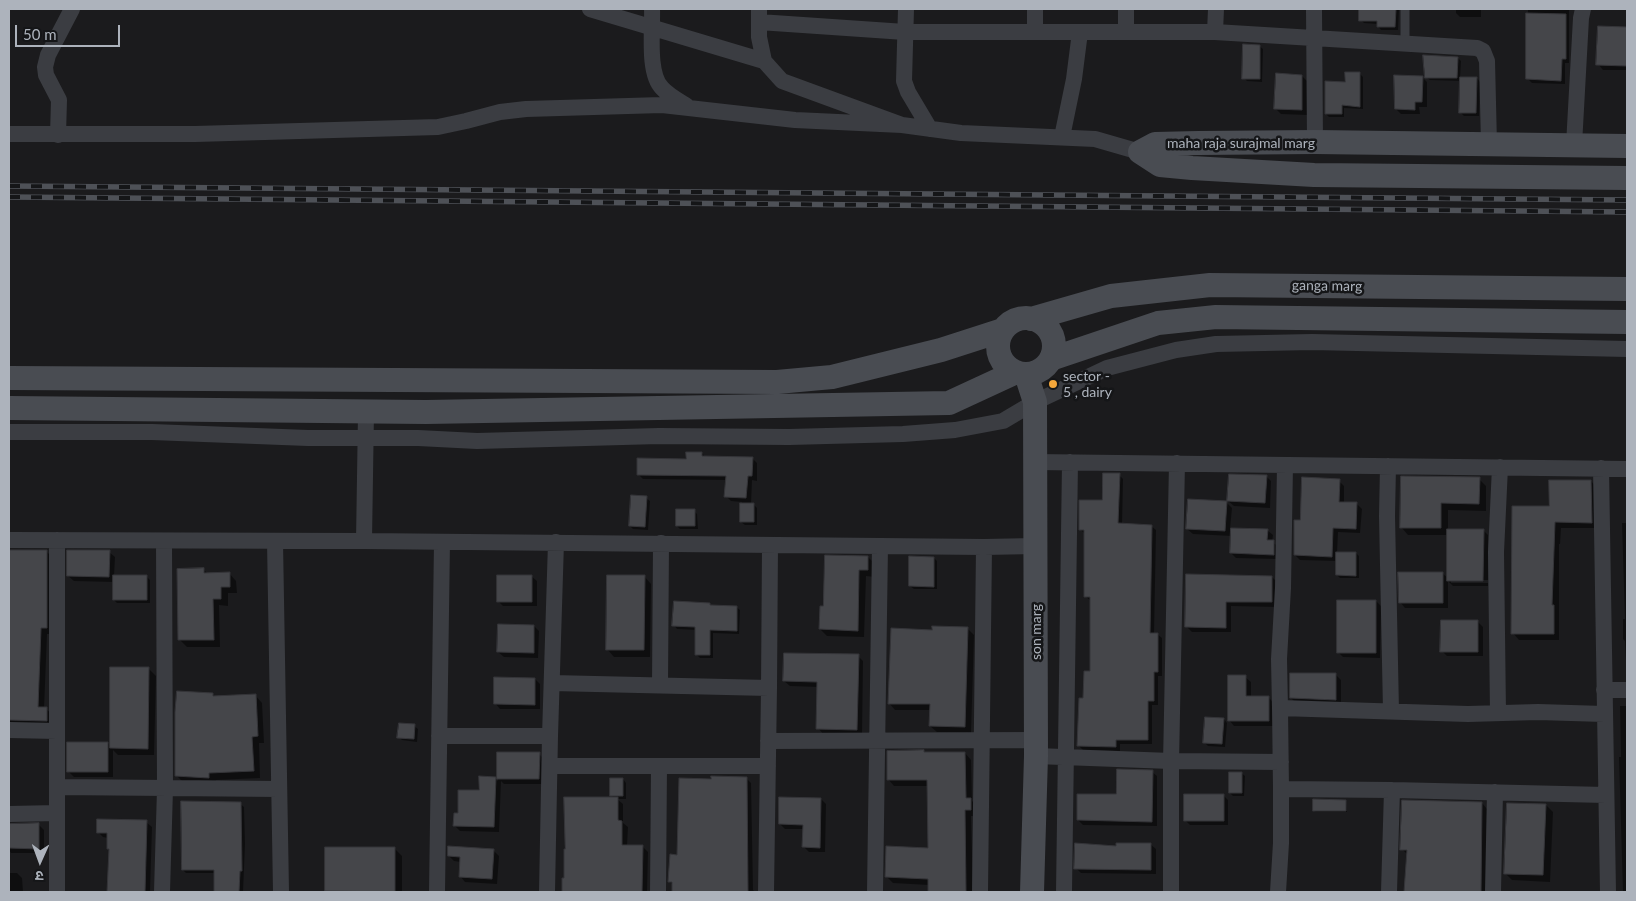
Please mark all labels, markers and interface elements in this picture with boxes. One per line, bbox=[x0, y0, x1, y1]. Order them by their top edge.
scale bar bbox=[18, 15, 122, 47]
text: 50 m bbox=[23, 25, 57, 43]
street label: maha raja surajmal marg bbox=[1167, 135, 1315, 151]
street label: ganga marg bbox=[1292, 277, 1362, 295]
place label: sector - 5 , dairy bbox=[1063, 368, 1112, 401]
marker: sector - 5 , dairy bbox=[1047, 378, 1059, 390]
street label: son marg bbox=[1028, 604, 1044, 660]
north arrow bbox=[15, 836, 65, 886]
text: उ bbox=[35, 868, 44, 885]

